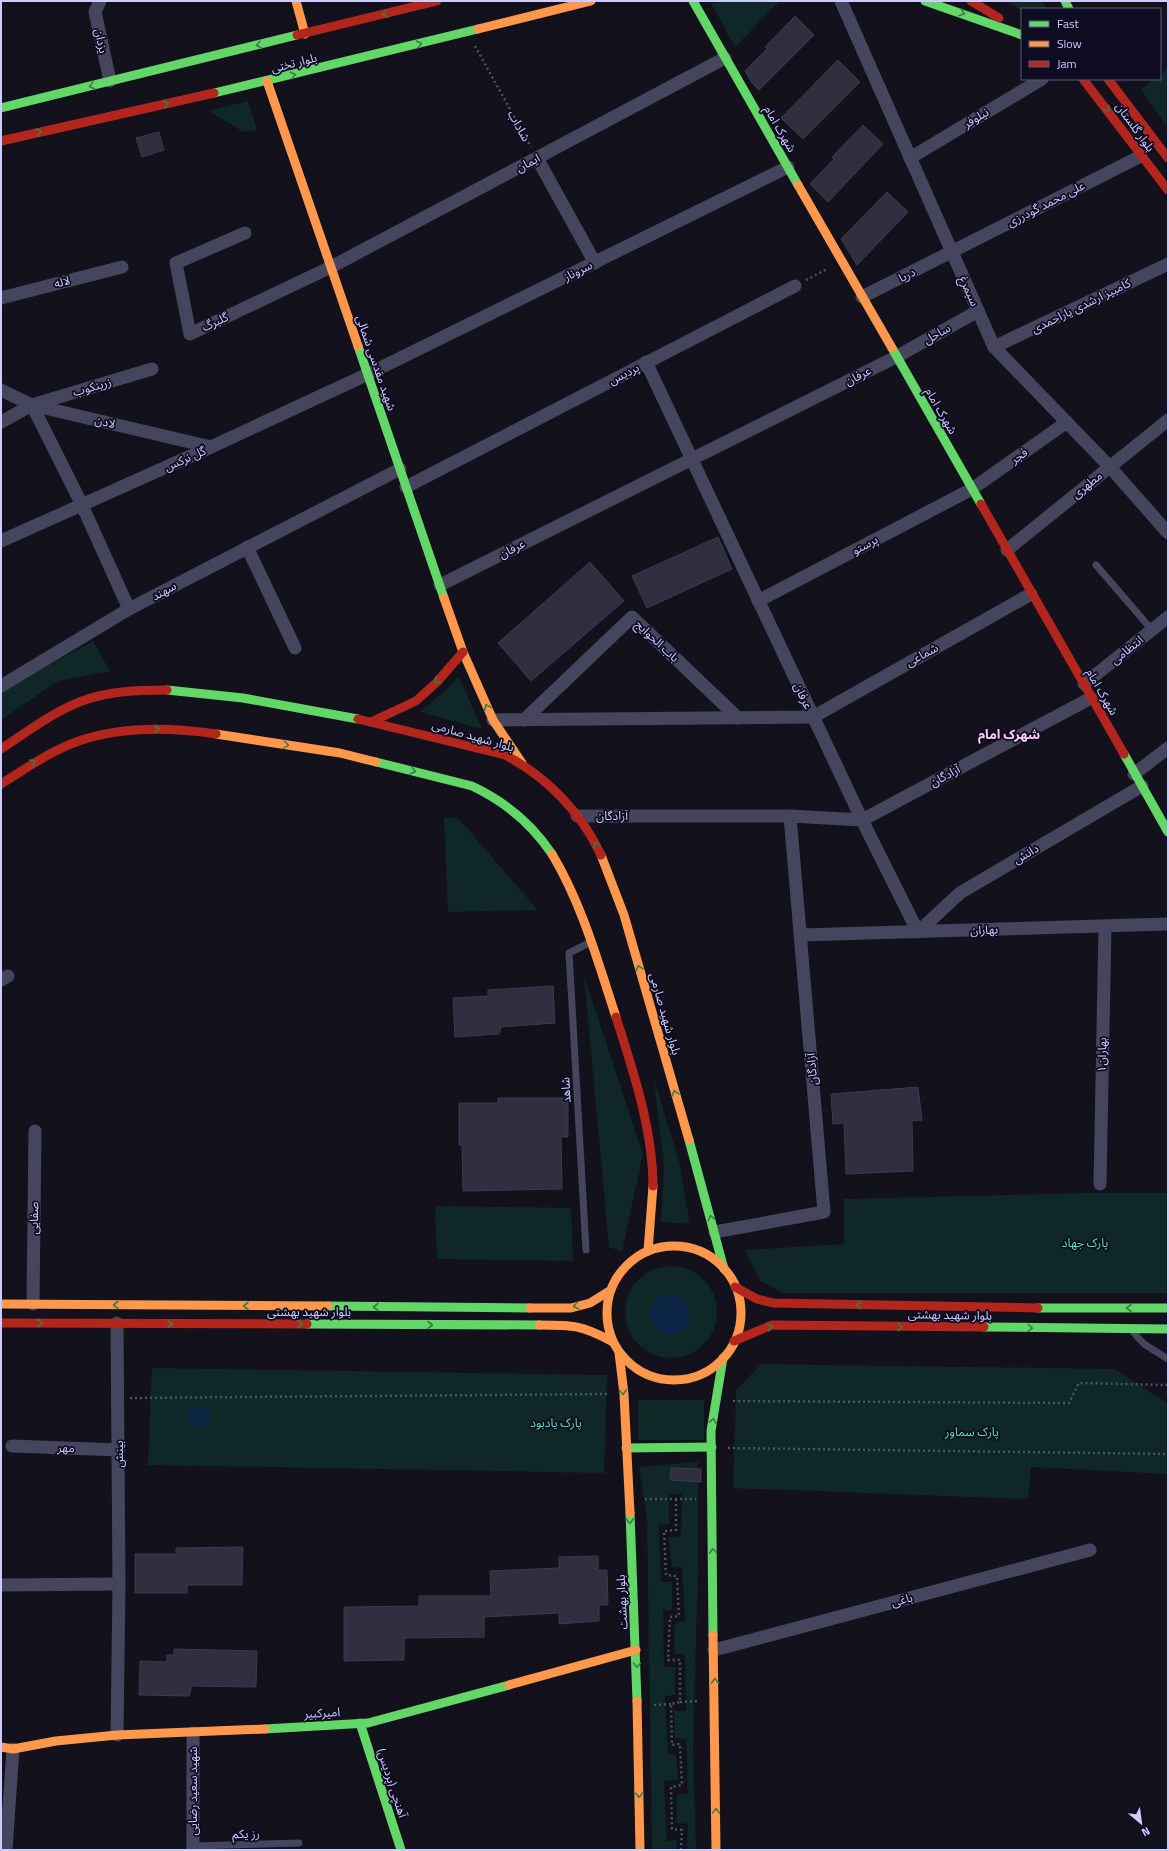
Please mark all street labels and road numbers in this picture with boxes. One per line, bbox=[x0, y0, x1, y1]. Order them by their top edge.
street label: یزدان bbox=[90, 27, 113, 55]
street label: بلوار تختی bbox=[269, 48, 319, 77]
street label: بلوار گلستان bbox=[1111, 98, 1160, 155]
street label: شهرک امام bbox=[759, 102, 802, 156]
street label: نیلوفر bbox=[958, 102, 992, 133]
street label: شاداب bbox=[503, 107, 536, 145]
street label: ایمان bbox=[512, 148, 543, 177]
street label: علی محمد گودرزی bbox=[1003, 176, 1088, 231]
street label: سروناز bbox=[559, 255, 596, 286]
street label: دریا bbox=[895, 262, 919, 287]
street label: لاله bbox=[52, 270, 72, 293]
street label: سیمرغ bbox=[954, 272, 985, 309]
street label: کامبیز ارشدی یاراحمدی bbox=[1028, 273, 1135, 338]
street label: گلبرگ bbox=[198, 307, 232, 336]
street label: شهید مقدسی شمالی bbox=[351, 312, 402, 413]
street label: ساحل bbox=[920, 318, 954, 349]
street label: پردیس bbox=[605, 358, 643, 389]
street label: عرفان bbox=[841, 361, 874, 390]
street label: زرینکوب bbox=[70, 372, 114, 401]
street label: شهرک امام bbox=[920, 384, 963, 438]
street label: لادن bbox=[93, 410, 117, 433]
street label: گل نرکس bbox=[161, 440, 210, 476]
street label: فجر bbox=[1005, 443, 1031, 469]
street label: مطهری bbox=[1067, 466, 1106, 503]
street label: پرستو bbox=[848, 530, 881, 559]
street label: عرفان bbox=[495, 534, 528, 563]
street label: سهند bbox=[148, 576, 180, 605]
street label: باب الحوایج bbox=[631, 615, 684, 666]
street label: انتظامی bbox=[1106, 630, 1147, 669]
street label: شماعی bbox=[902, 638, 942, 671]
street label: شهرک امام bbox=[1081, 665, 1124, 719]
street label: عرفان bbox=[789, 679, 818, 712]
street label: بلوار شهید صارمی bbox=[430, 715, 517, 756]
street label: آزادگان bbox=[926, 759, 964, 791]
street label: آزادگان bbox=[596, 806, 629, 825]
street label: دانش bbox=[1009, 838, 1042, 869]
street label: بهاران bbox=[970, 920, 998, 939]
street label: بلوار شهید صارمی bbox=[645, 970, 686, 1057]
street label: بهاران۱ bbox=[1092, 1037, 1111, 1073]
street label: آزادگان bbox=[801, 1052, 822, 1086]
street label: شاهد bbox=[555, 1076, 576, 1104]
street label: صفایی bbox=[24, 1201, 43, 1235]
street label: بلوار شهید بهشتی bbox=[267, 1302, 351, 1321]
street label: بلوار شهید بهشتی bbox=[908, 1304, 992, 1325]
street label: مهر bbox=[56, 1438, 75, 1457]
street label: بینش bbox=[109, 1440, 128, 1468]
street label: بلوار بهشت bbox=[611, 1574, 632, 1630]
street label: باغی bbox=[889, 1588, 915, 1611]
street label: امیرکبیر bbox=[302, 1702, 341, 1723]
street label: آهنچی (پردیس) bbox=[372, 1746, 413, 1820]
street label: شهید سعید رضایی bbox=[183, 1747, 202, 1835]
street label: رز یکم bbox=[232, 1824, 260, 1843]

